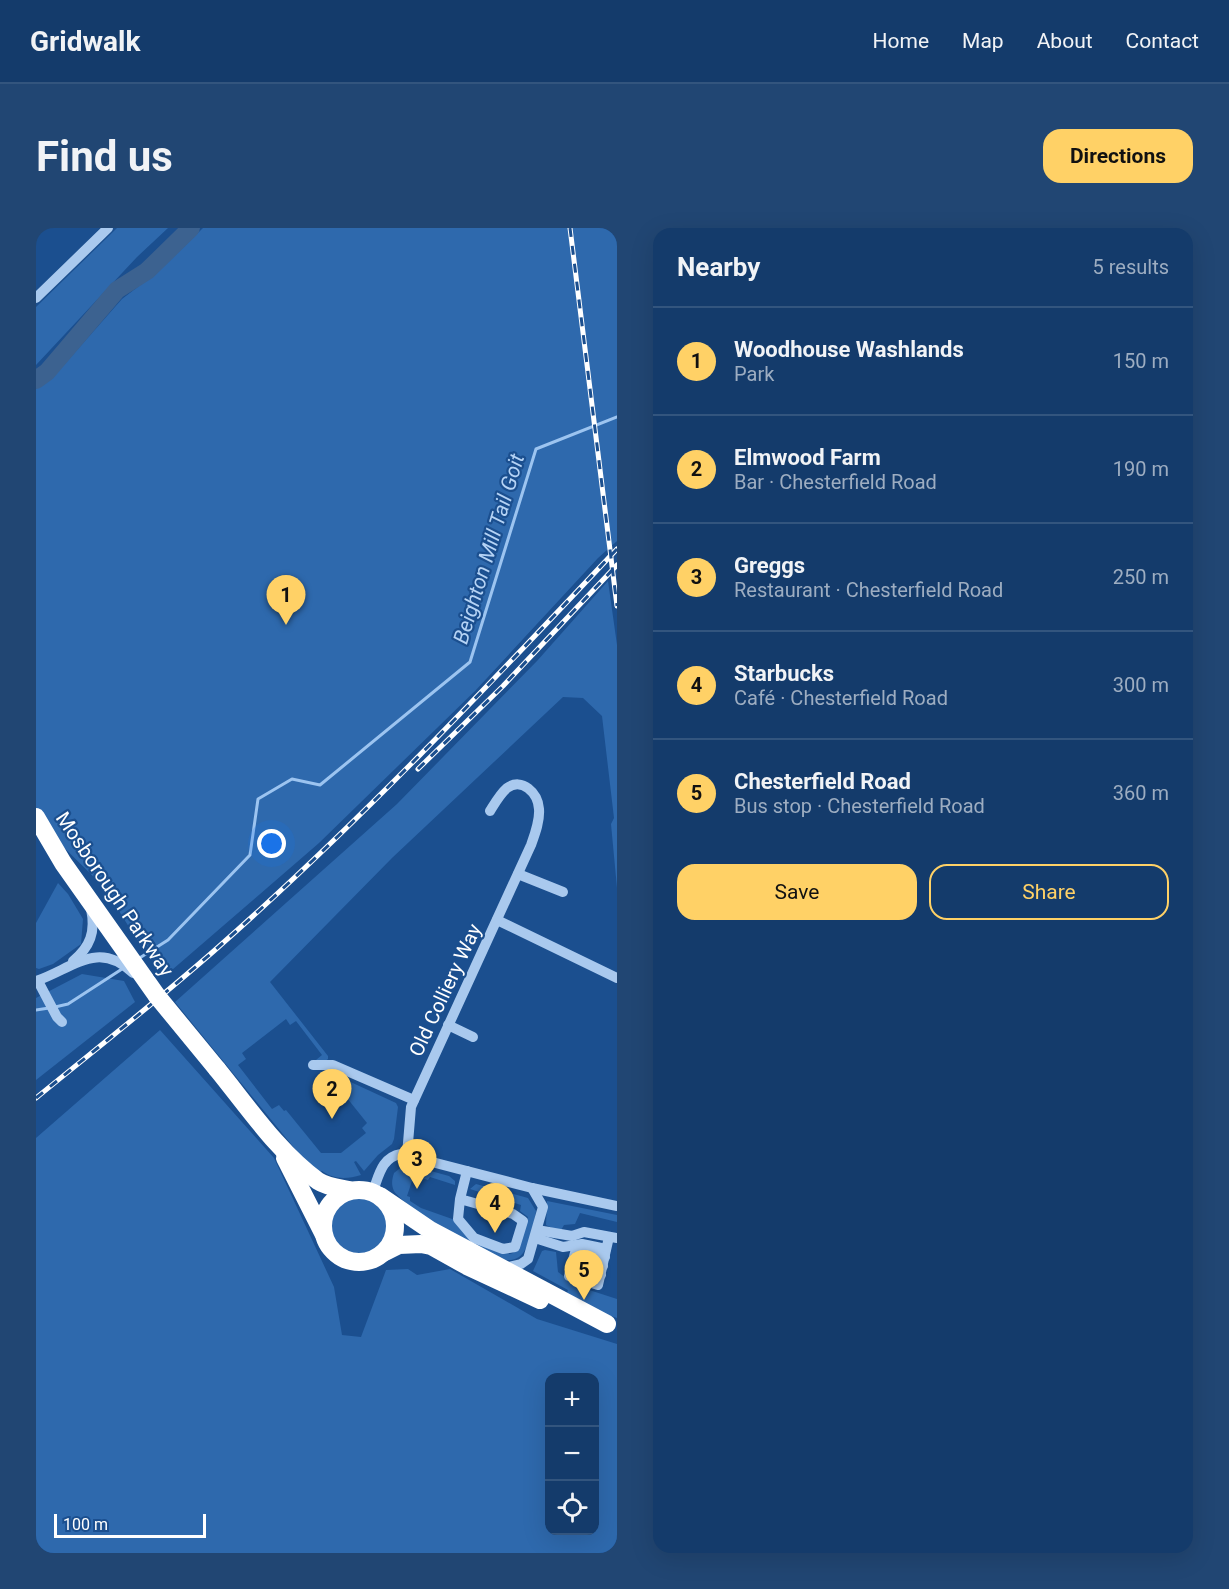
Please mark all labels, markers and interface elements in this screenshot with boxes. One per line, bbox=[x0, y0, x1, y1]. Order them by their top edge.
text: Gridwalk bbox=[30, 25, 140, 58]
text: Home bbox=[873, 29, 929, 53]
text: Map bbox=[962, 29, 1004, 53]
text: About bbox=[1037, 29, 1093, 53]
text: Contact bbox=[1126, 29, 1199, 53]
button: Directions bbox=[1043, 129, 1193, 183]
text: Find us bbox=[36, 132, 173, 181]
text: Nearby bbox=[677, 252, 760, 282]
text: 5 results bbox=[1093, 255, 1169, 279]
text: Woodhouse Washlands bbox=[734, 337, 964, 362]
text: 1 bbox=[691, 349, 702, 373]
text: 150 m bbox=[1113, 349, 1169, 373]
text: Park bbox=[734, 362, 774, 386]
text: Elmwood Farm bbox=[734, 445, 881, 470]
water label: Beighton Mill Tail Goit bbox=[449, 451, 529, 647]
text: 2 bbox=[691, 457, 702, 481]
text: 190 m bbox=[1113, 457, 1169, 481]
text: Bar · Chesterfield Road bbox=[734, 470, 937, 494]
text: Greggs bbox=[734, 553, 805, 578]
text: 3 bbox=[691, 565, 702, 589]
text: 250 m bbox=[1113, 565, 1169, 589]
pin: 1 bbox=[266, 576, 306, 625]
text: Restaurant · Chesterfield Road bbox=[734, 578, 1003, 602]
text: Starbucks bbox=[734, 661, 834, 686]
text: 4 bbox=[691, 673, 702, 697]
text: 300 m bbox=[1113, 673, 1169, 697]
text: Café · Chesterfield Road bbox=[734, 686, 948, 710]
text: Chesterfield Road bbox=[734, 769, 911, 794]
text: 5 bbox=[691, 781, 702, 805]
text: 360 m bbox=[1113, 781, 1169, 805]
text: Bus stop · Chesterfield Road bbox=[734, 794, 985, 818]
street label: Mosborough Parkway bbox=[51, 807, 179, 981]
your location bbox=[257, 829, 286, 858]
button: Save bbox=[677, 864, 917, 920]
button: Share bbox=[929, 864, 1169, 920]
street label: Old Colliery Way bbox=[404, 919, 486, 1060]
pin: 2 bbox=[312, 1070, 352, 1119]
pin: 3 bbox=[398, 1140, 436, 1189]
pin: 4 bbox=[476, 1184, 514, 1233]
pin: 5 bbox=[564, 1250, 604, 1300]
map controls bbox=[545, 1373, 599, 1535]
button: + bbox=[545, 1373, 599, 1427]
button: − bbox=[545, 1427, 599, 1481]
button: locate bbox=[545, 1481, 599, 1535]
scale bar bbox=[54, 1511, 206, 1538]
text: 100 m bbox=[63, 1515, 108, 1534]

